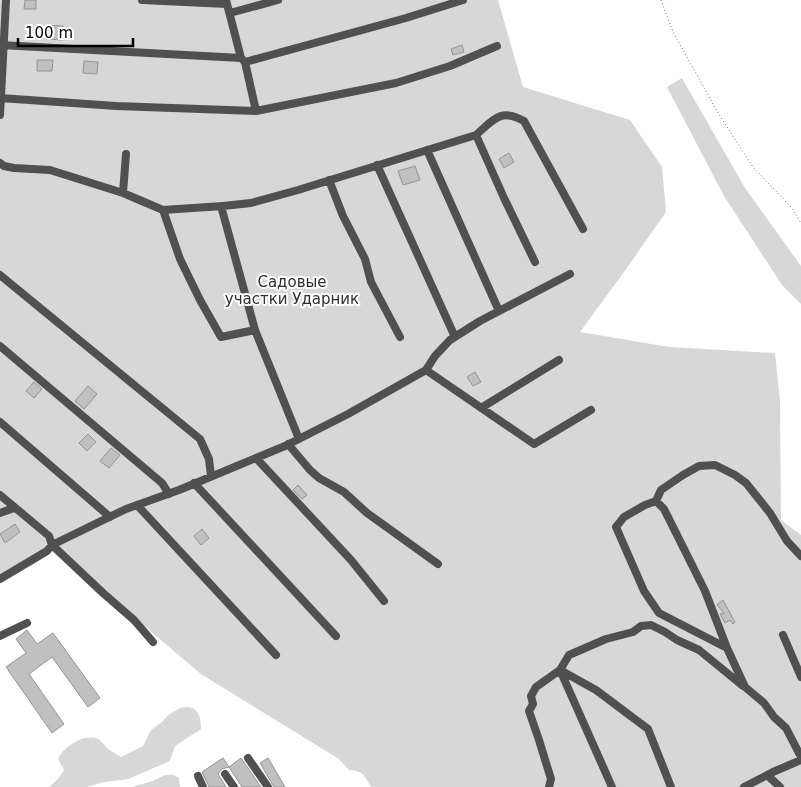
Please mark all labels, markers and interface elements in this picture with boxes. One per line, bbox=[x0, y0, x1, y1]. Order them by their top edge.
scale bar bbox=[18, 15, 132, 47]
text: 100 m bbox=[25, 24, 73, 42]
park label: Садовые участки Ударник bbox=[225, 273, 359, 308]

